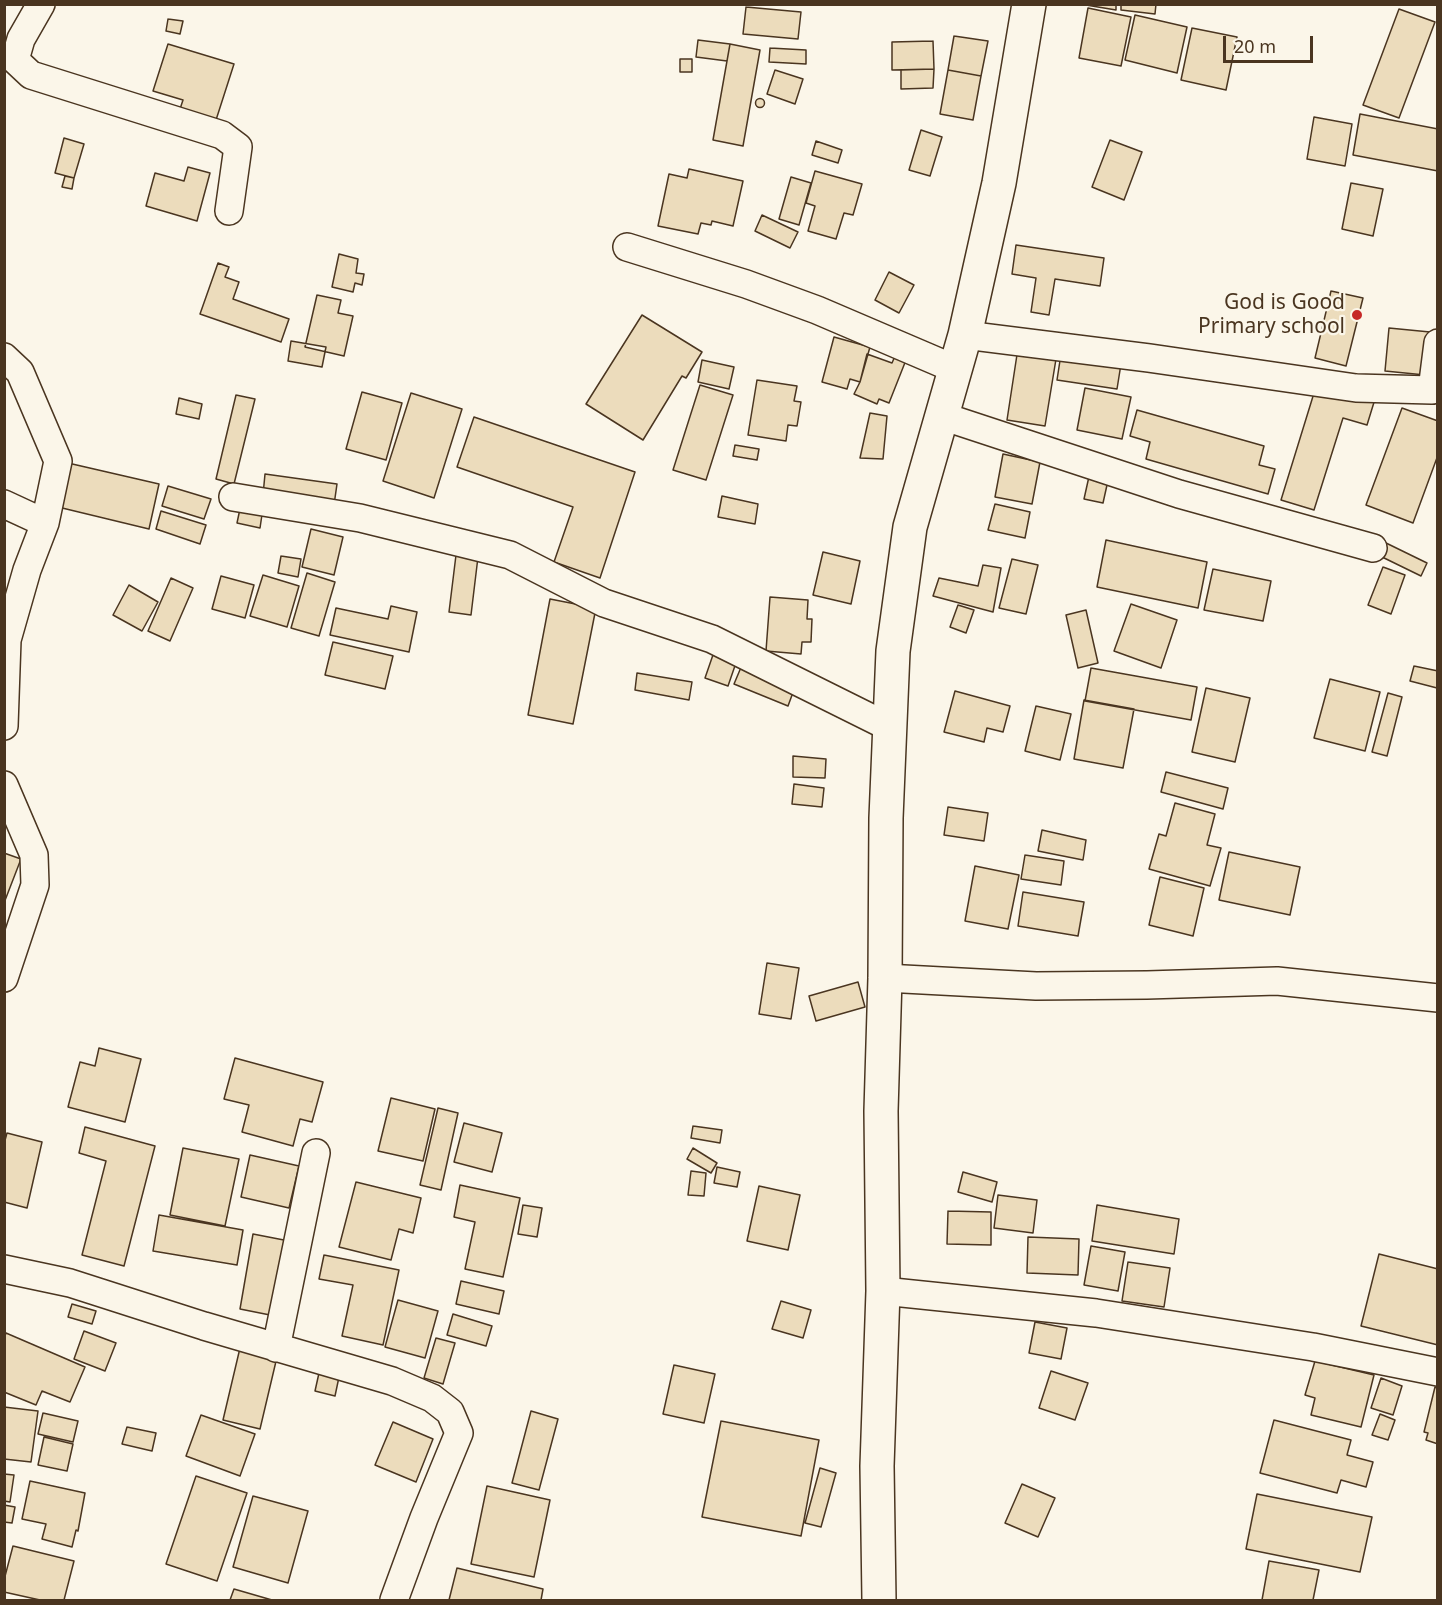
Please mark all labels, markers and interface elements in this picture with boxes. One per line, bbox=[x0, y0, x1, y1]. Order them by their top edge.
scale bar bbox=[1226, 24, 1316, 62]
text: 20 m bbox=[1234, 34, 1276, 58]
place label: God is Good Primary school bbox=[1198, 290, 1345, 340]
marker: God is Good Primary school bbox=[1350, 308, 1364, 322]

